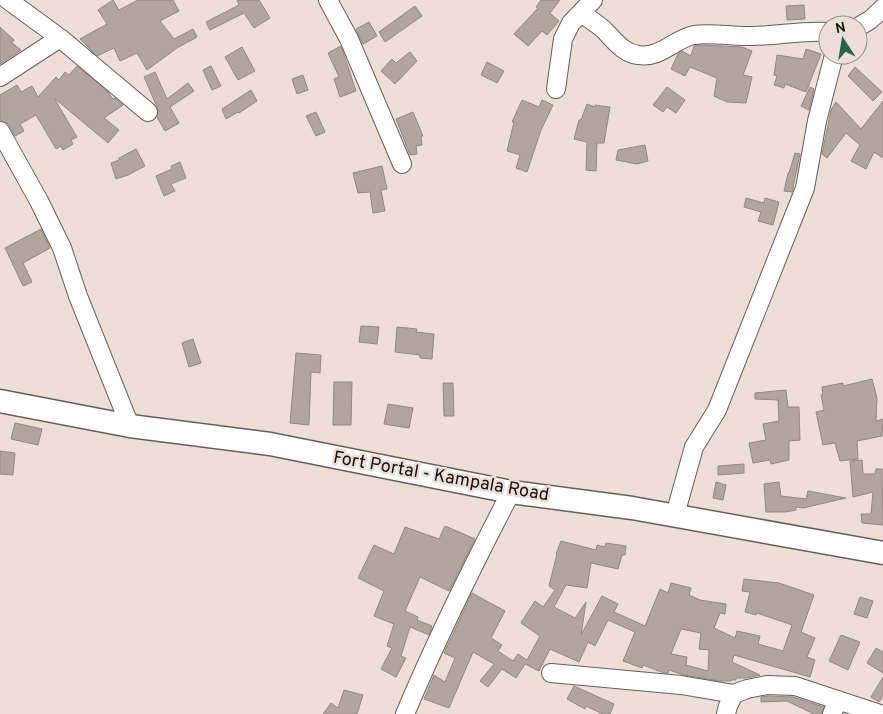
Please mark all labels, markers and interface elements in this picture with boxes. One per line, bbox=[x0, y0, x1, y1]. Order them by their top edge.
north arrow bbox=[818, 15, 868, 65]
text: N bbox=[834, 19, 847, 38]
street label: Fort Portal - Kampala Road bbox=[331, 447, 551, 507]

